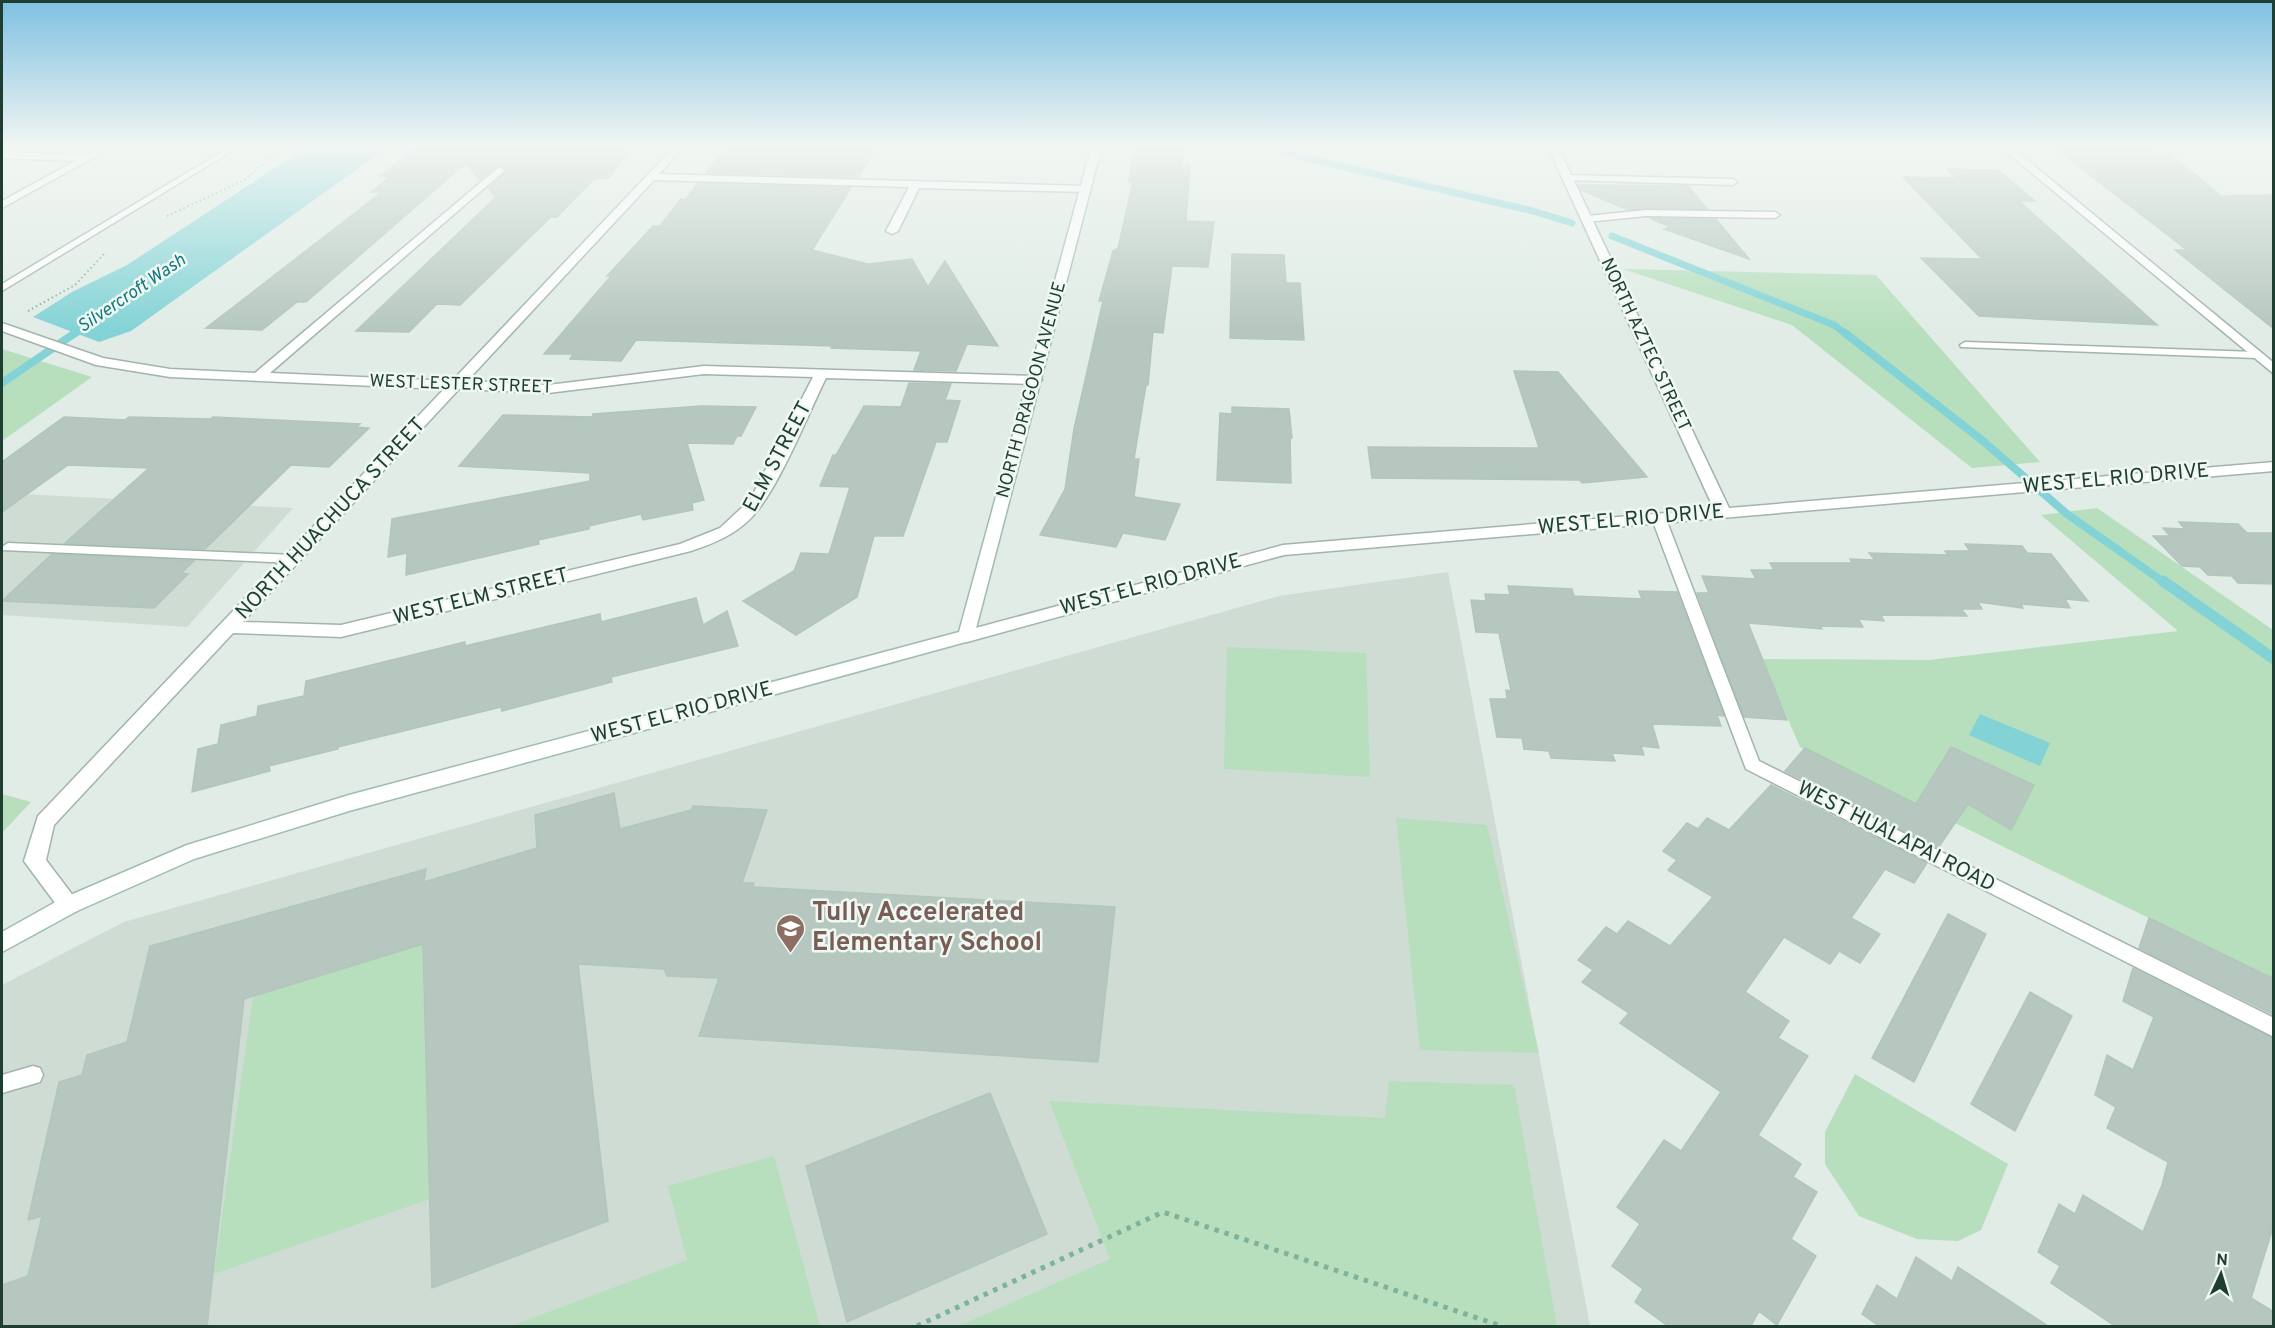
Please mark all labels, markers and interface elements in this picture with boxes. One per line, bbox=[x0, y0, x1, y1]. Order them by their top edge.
water label: Silvercroft Wash bbox=[73, 249, 191, 339]
street label: NORTH AZTEC STREET bbox=[1595, 254, 1695, 436]
street label: NORTH DRAGOON AVENUE bbox=[992, 279, 1072, 501]
street label: WEST LESTER STREET bbox=[369, 370, 553, 400]
street label: ELM STREET bbox=[738, 397, 818, 517]
street label: NORTH HUACHUCA STREET bbox=[230, 412, 432, 626]
street label: WEST EL RIO DRIVE bbox=[2022, 457, 2210, 501]
street label: WEST EL RIO DRIVE bbox=[1537, 498, 1725, 542]
street label: WEST EL RIO DRIVE bbox=[1057, 548, 1245, 622]
street label: WEST ELM STREET bbox=[390, 562, 572, 632]
street label: WEST EL RIO DRIVE bbox=[588, 676, 776, 750]
street label: WEST HUALAPAI ROAD bbox=[1792, 775, 2000, 899]
place label: Tully Accelerated Elementary School bbox=[812, 897, 1042, 960]
school or university icon: Tully Accelerated Elementary School bbox=[775, 912, 807, 954]
north arrow bbox=[2191, 1244, 2251, 1304]
text: N bbox=[2215, 1251, 2228, 1271]

